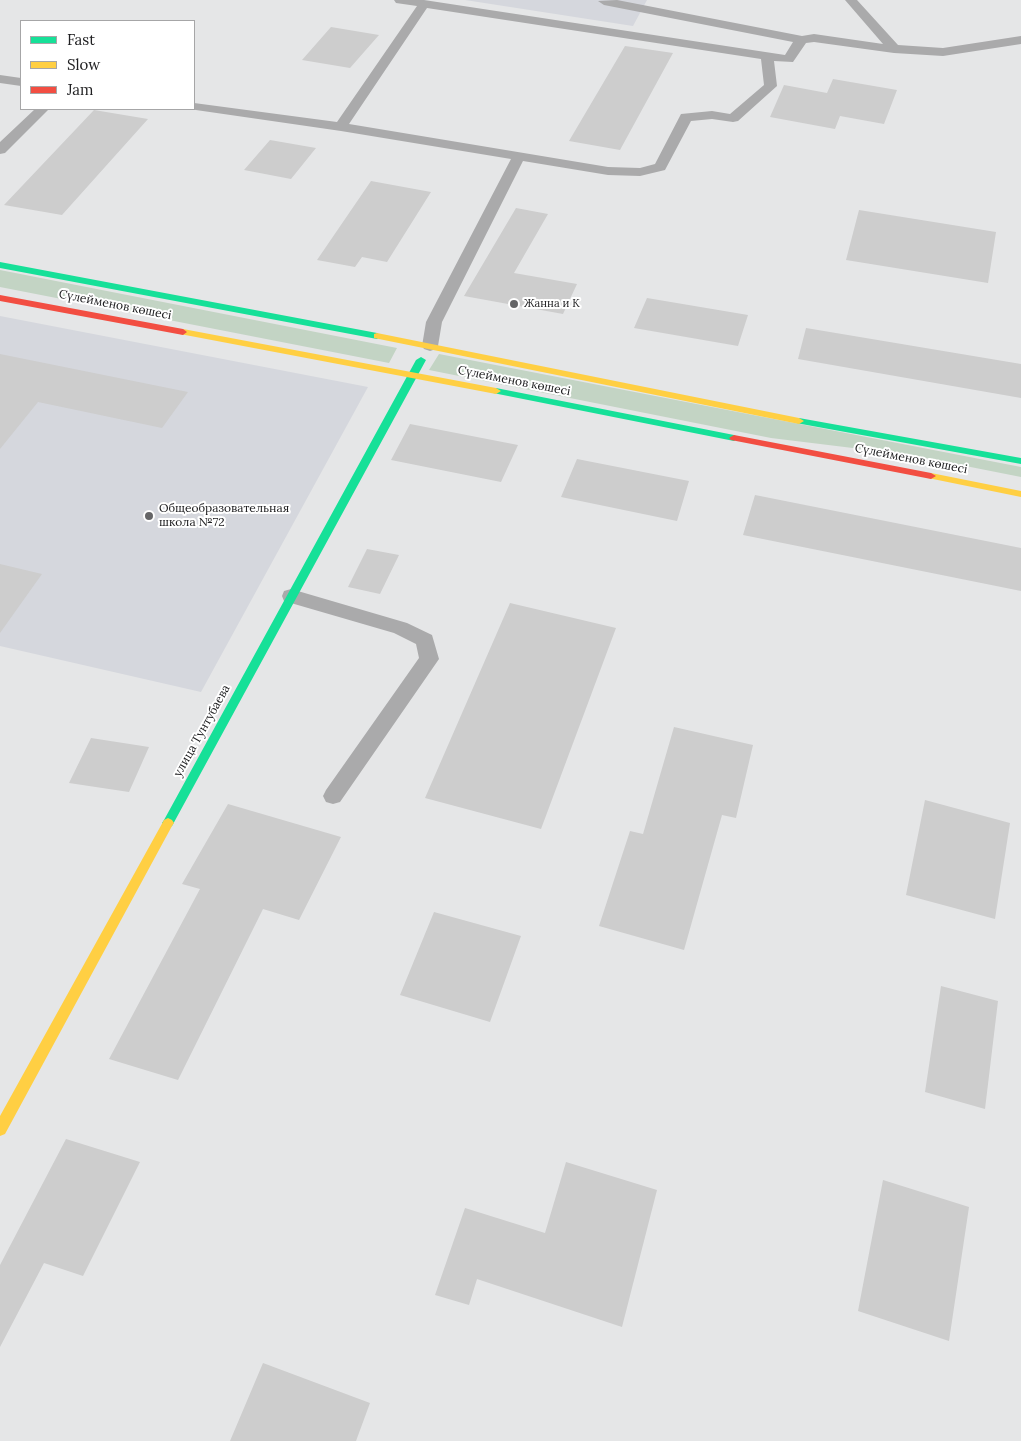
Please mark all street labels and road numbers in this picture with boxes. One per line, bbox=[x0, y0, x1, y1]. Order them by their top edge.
street label: Сүлейменов көшесі bbox=[57, 287, 173, 323]
street label: Сүлейменов көшесі bbox=[456, 363, 572, 399]
street label: Сүлейменов көшесі bbox=[853, 441, 969, 477]
street label: улица Тунтубаева bbox=[171, 682, 233, 780]

